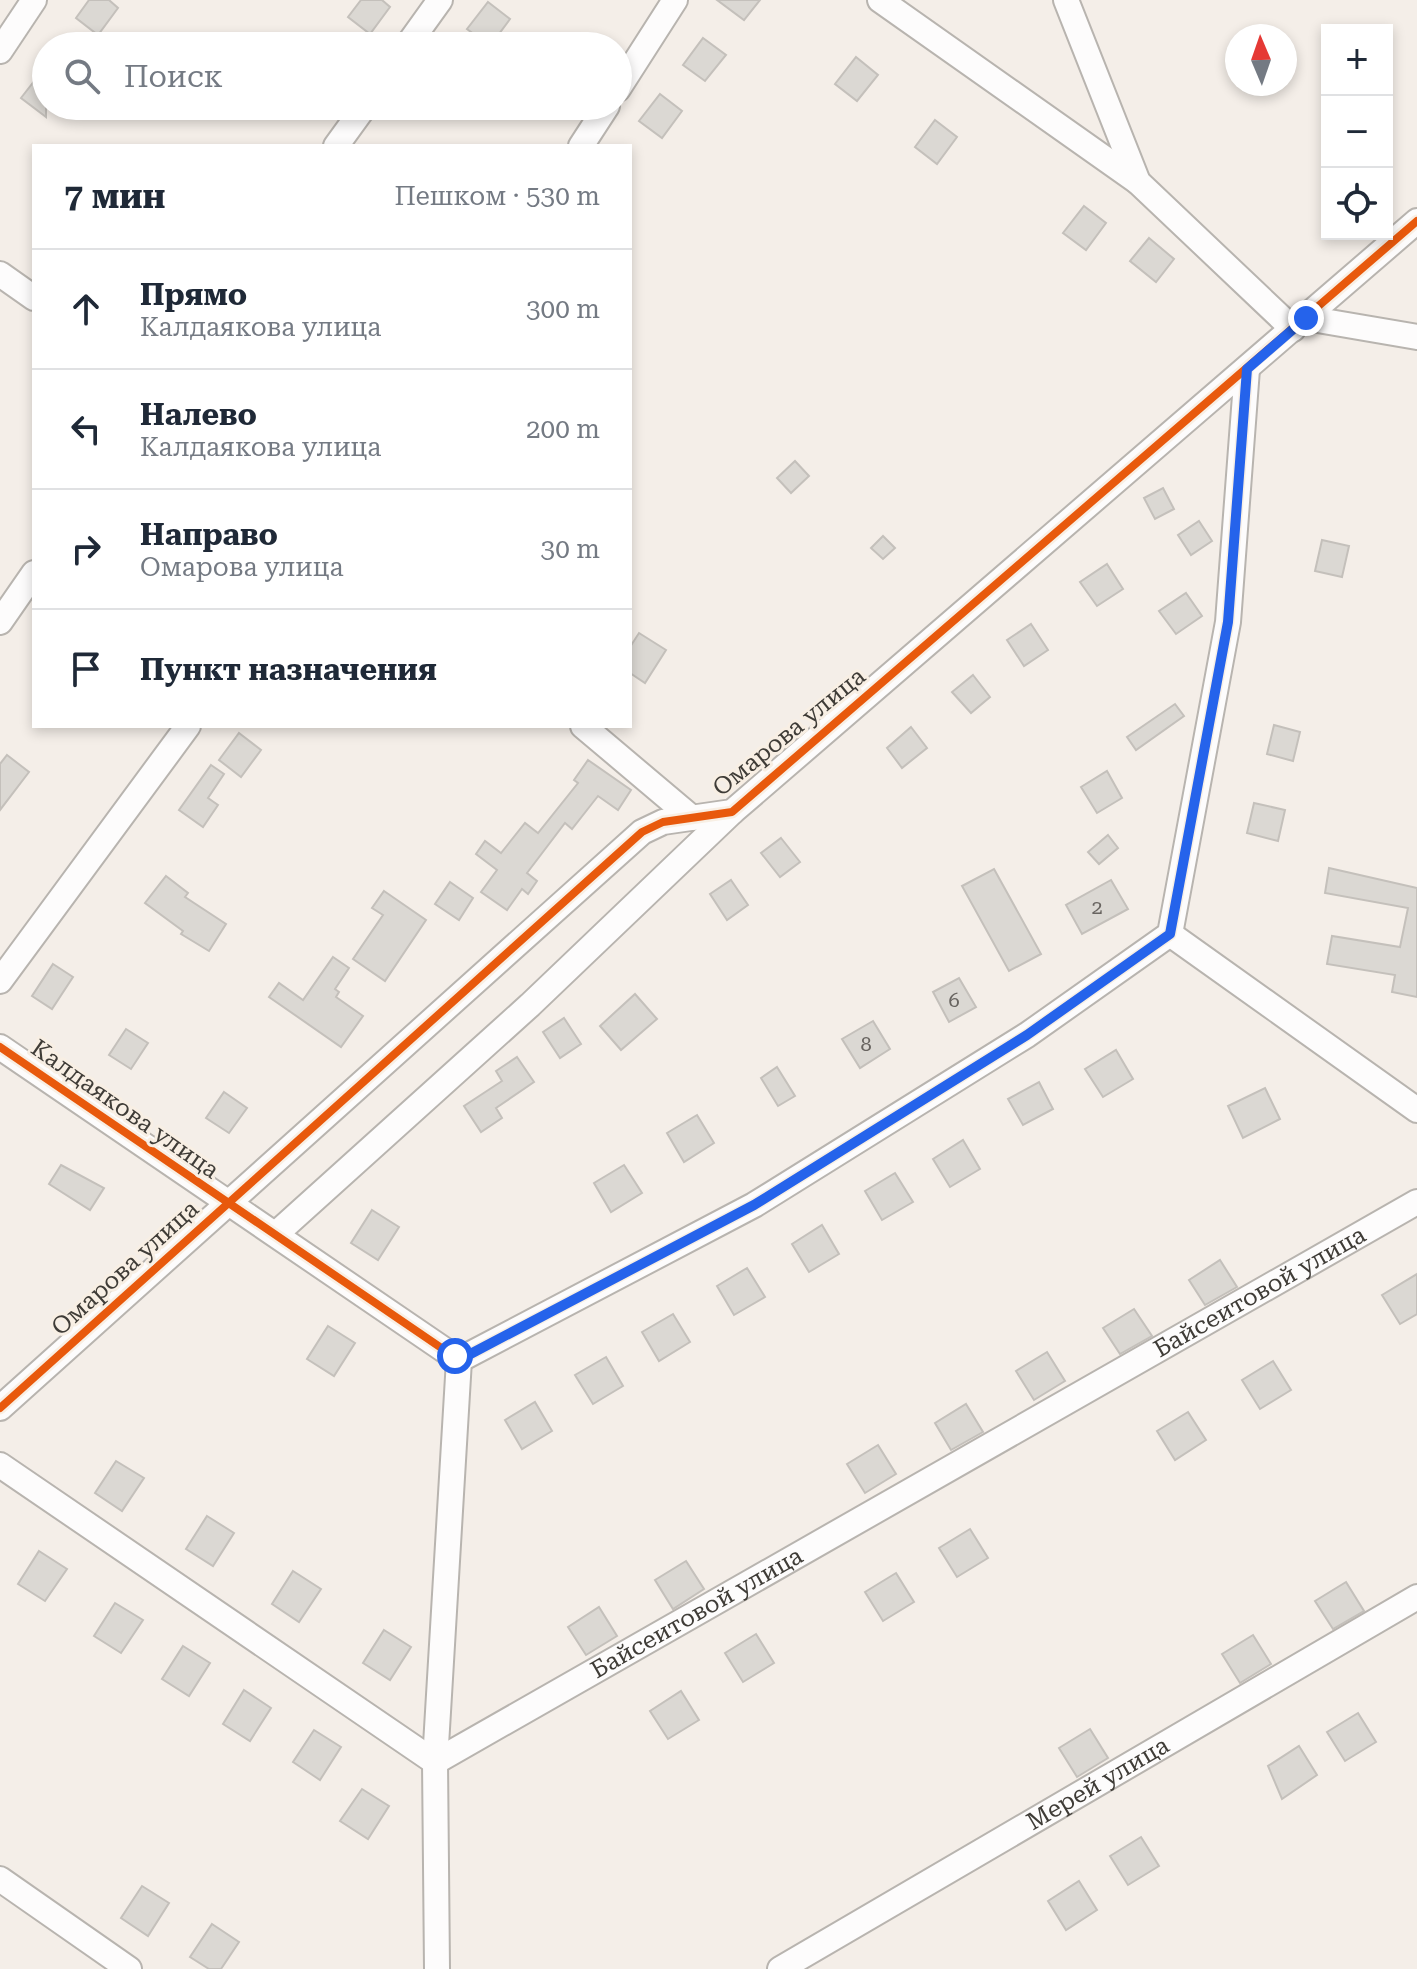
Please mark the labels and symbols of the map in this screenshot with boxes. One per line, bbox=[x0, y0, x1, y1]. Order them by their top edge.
north arrow bbox=[1225, 24, 1297, 96]
route end bbox=[1288, 300, 1324, 336]
street label: Омарова улица bbox=[707, 662, 871, 802]
house number: 2 bbox=[1091, 895, 1103, 919]
house number: 6 bbox=[948, 988, 960, 1012]
house number: 8 bbox=[860, 1032, 872, 1056]
street label: Калдаякова улица bbox=[26, 1034, 224, 1184]
street label: Омарова улица bbox=[46, 1195, 204, 1341]
street label: Байсеитовой улица bbox=[1149, 1220, 1370, 1363]
route start bbox=[437, 1338, 473, 1374]
street label: Байсеитовой улица bbox=[586, 1541, 808, 1684]
street label: Мерей улица bbox=[1022, 1731, 1174, 1836]

